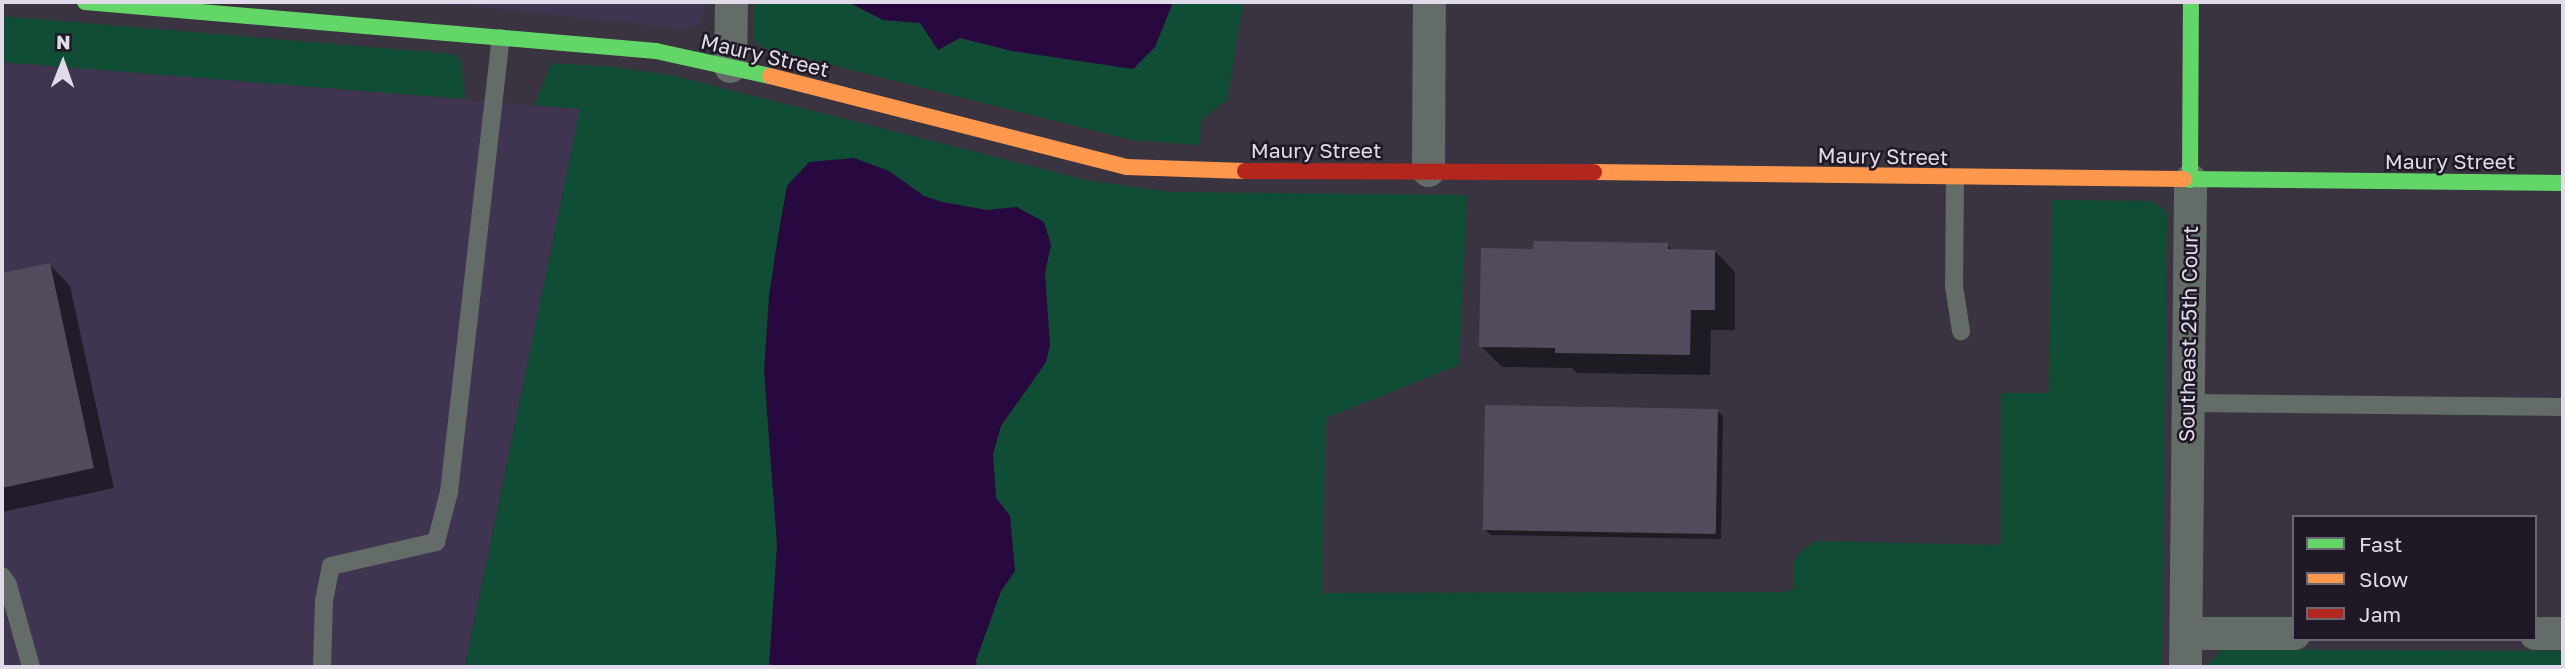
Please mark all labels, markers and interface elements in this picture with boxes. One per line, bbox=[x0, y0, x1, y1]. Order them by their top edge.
north arrow bbox=[28, 28, 98, 98]
street label: Maury Street bbox=[699, 28, 831, 82]
text: N bbox=[56, 30, 71, 53]
street label: Maury Street bbox=[1251, 137, 1381, 163]
street label: Maury Street bbox=[1817, 142, 1949, 170]
street label: Maury Street bbox=[2385, 148, 2515, 174]
street label: Southeast 25th Court bbox=[2174, 226, 2202, 442]
legend bbox=[2292, 515, 2537, 641]
text: Fast bbox=[2359, 531, 2402, 557]
text: Slow bbox=[2359, 566, 2408, 592]
text: Jam bbox=[2359, 601, 2401, 627]

